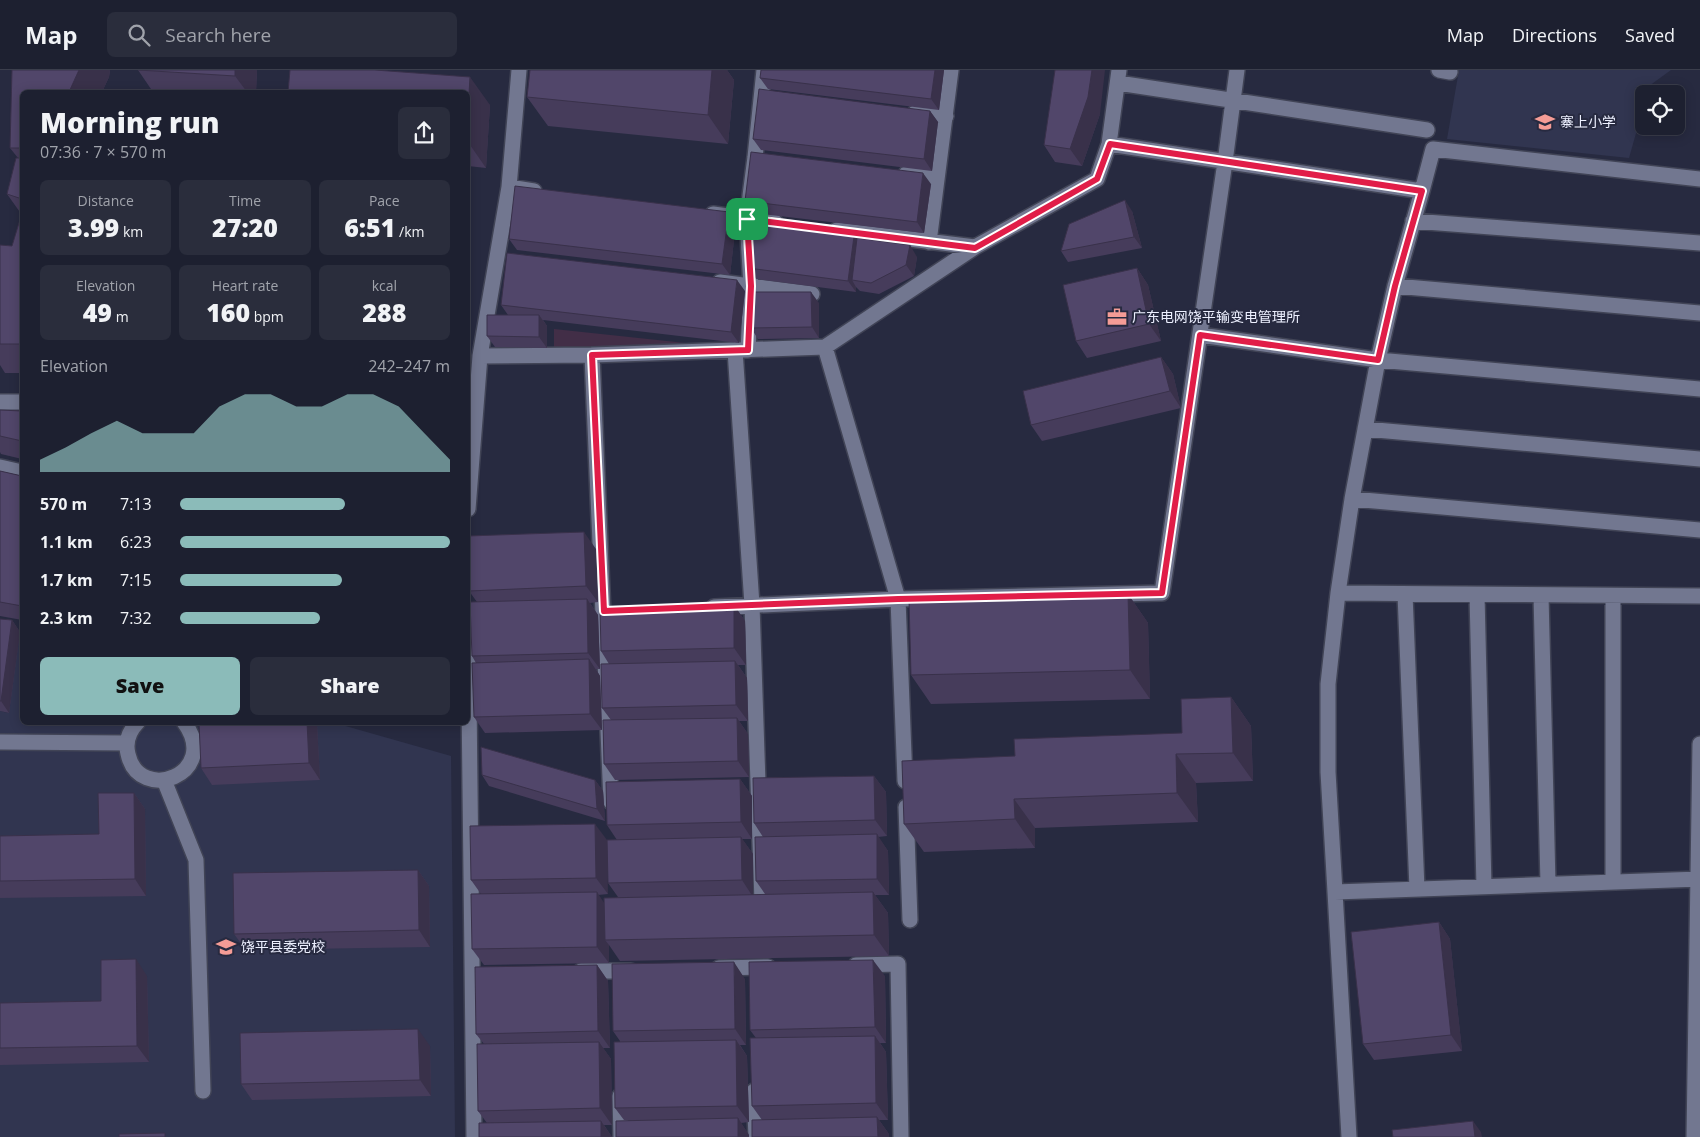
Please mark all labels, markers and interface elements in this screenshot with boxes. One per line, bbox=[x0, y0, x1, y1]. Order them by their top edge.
search box bbox=[107, 12, 457, 57]
text: Map bbox=[25, 18, 77, 51]
icon: search bbox=[125, 21, 153, 49]
text: Search here bbox=[165, 22, 271, 48]
text: Map bbox=[1447, 23, 1484, 47]
text: Directions bbox=[1512, 23, 1597, 47]
text: Saved bbox=[1625, 23, 1675, 47]
map controls bbox=[1635, 85, 1685, 135]
button: locate bbox=[1635, 85, 1685, 135]
text: Morning run bbox=[40, 103, 220, 141]
button: share bbox=[398, 107, 450, 159]
school or university icon: 寨上小学 bbox=[1534, 111, 1556, 133]
place label: 寨上小学 bbox=[1560, 112, 1616, 131]
text: 07:36 · 7 × 570 m bbox=[40, 141, 166, 163]
text: Distance bbox=[78, 191, 134, 210]
text: Time bbox=[229, 191, 261, 210]
text: Pace bbox=[369, 191, 400, 210]
pin bbox=[726, 198, 768, 240]
icon: arrive bbox=[733, 205, 761, 233]
text: 3.99 bbox=[68, 210, 119, 244]
text: 27:20 bbox=[212, 210, 278, 244]
text: 6:51 bbox=[344, 210, 395, 244]
text: km bbox=[119, 222, 143, 241]
text: /km bbox=[395, 222, 424, 241]
text: Elevation bbox=[76, 276, 135, 295]
text: Heart rate bbox=[212, 276, 278, 295]
text: kcal bbox=[372, 276, 397, 295]
text: 49 bbox=[83, 295, 112, 329]
text: 160 bbox=[206, 295, 250, 329]
text: 288 bbox=[362, 295, 406, 329]
office icon: 广东电网饶平输变电管理所 bbox=[1106, 306, 1128, 328]
text: m bbox=[112, 307, 129, 326]
text: bpm bbox=[250, 307, 284, 326]
place label: 广东电网饶平输变电管理所 bbox=[1132, 307, 1300, 326]
text: Elevation bbox=[40, 355, 108, 377]
text: 242–247 m bbox=[368, 355, 450, 377]
text: 570 m bbox=[40, 493, 87, 515]
text: 7:13 bbox=[120, 493, 152, 515]
text: 1.1 km bbox=[40, 531, 93, 553]
text: 6:23 bbox=[120, 531, 152, 553]
text: 1.7 km bbox=[40, 569, 93, 591]
text: 7:15 bbox=[120, 569, 152, 591]
text: 2.3 km bbox=[40, 607, 93, 629]
text: 7:32 bbox=[120, 607, 152, 629]
button: Save bbox=[40, 657, 240, 715]
button: Share bbox=[250, 657, 450, 715]
school or university icon: 饶平县委党校 bbox=[215, 936, 237, 958]
place label: 饶平县委党校 bbox=[241, 937, 325, 956]

